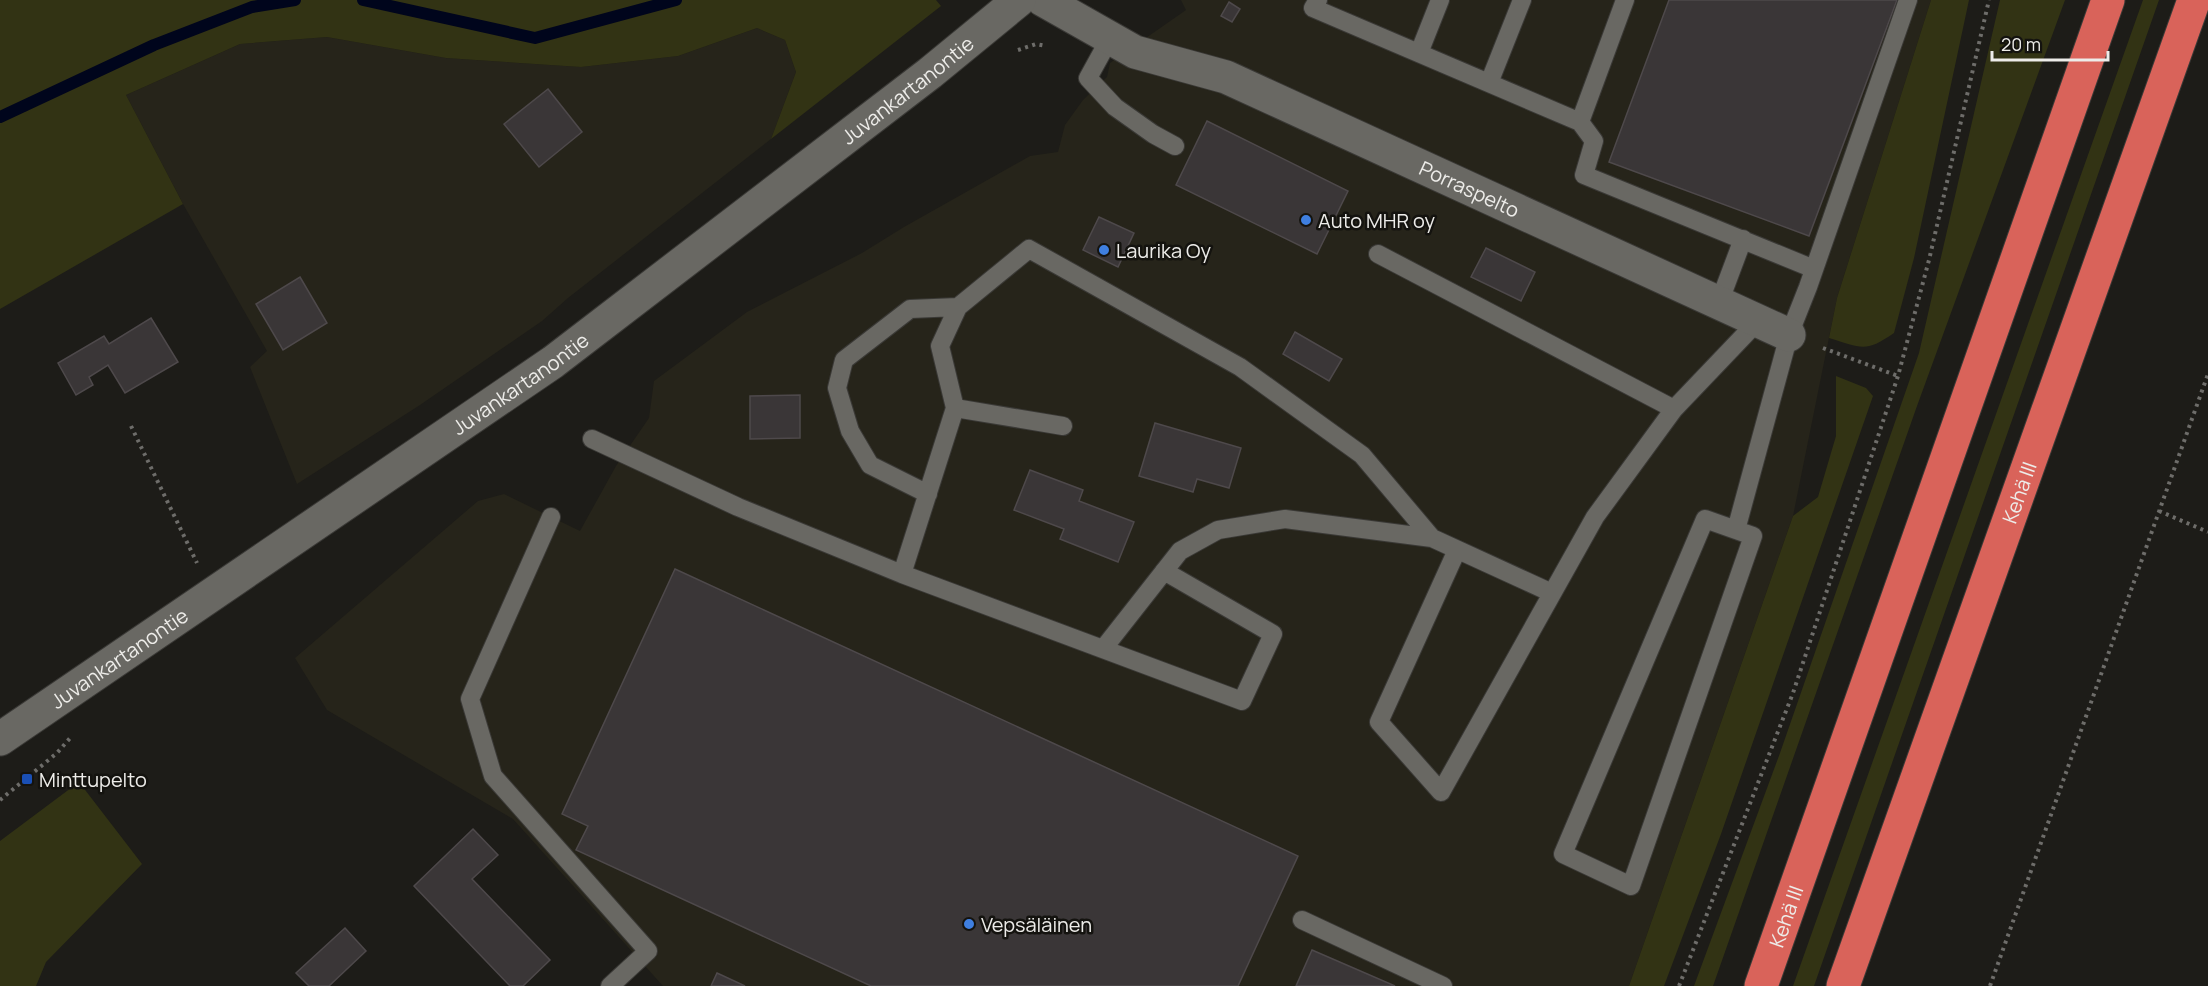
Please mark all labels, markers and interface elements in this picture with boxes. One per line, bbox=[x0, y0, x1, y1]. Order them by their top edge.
scale bar bbox=[1992, 24, 2108, 62]
street label: Juvankartanontie bbox=[835, 29, 979, 150]
text: 20 m bbox=[2001, 32, 2041, 56]
street label: Porraspelto bbox=[1415, 154, 1524, 223]
place label: Auto MHR oy bbox=[1318, 207, 1436, 234]
marker: Auto MHR oy bbox=[1299, 213, 1313, 227]
place label: Laurika Oy bbox=[1116, 237, 1212, 264]
marker: Laurika Oy bbox=[1097, 243, 1111, 257]
street label: Juvankartanontie bbox=[446, 326, 594, 441]
street label: Kehä III bbox=[1995, 458, 2042, 527]
street label: Juvankartanontie bbox=[45, 601, 193, 714]
place label: Minttupelto bbox=[39, 766, 147, 793]
marker: Minttupelto bbox=[20, 772, 34, 786]
street label: Kehä III bbox=[1762, 882, 1809, 951]
place label: Vepsäläinen bbox=[981, 911, 1092, 938]
marker: Vepsäläinen bbox=[962, 917, 976, 931]

